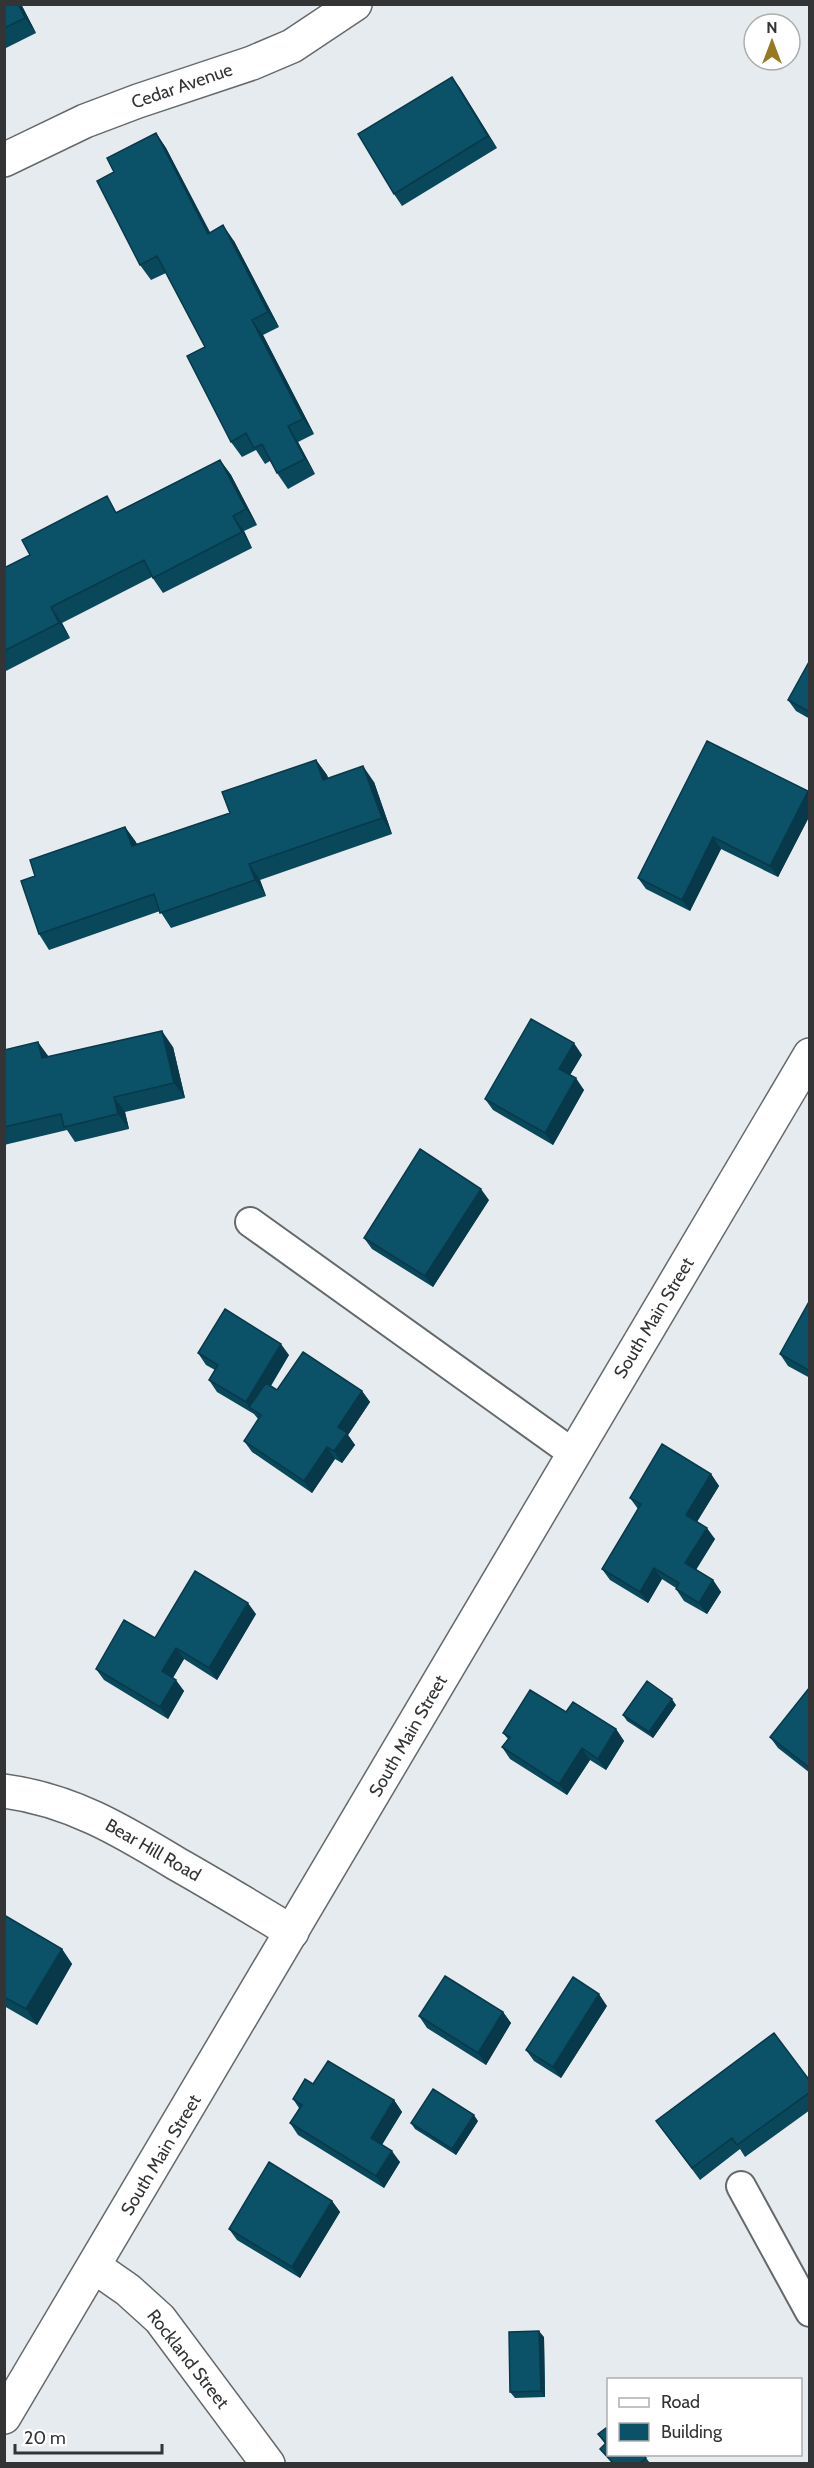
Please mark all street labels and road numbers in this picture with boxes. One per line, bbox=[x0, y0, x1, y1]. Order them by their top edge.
street label: Cedar Avenue bbox=[129, 58, 235, 114]
street label: South Main Street bbox=[609, 1254, 699, 1382]
street label: South Main Street bbox=[364, 1671, 452, 1801]
street label: Bear Hill Road bbox=[101, 1814, 205, 1886]
street label: South Main Street bbox=[116, 2091, 206, 2219]
street label: Rockland Street bbox=[142, 2305, 234, 2413]

